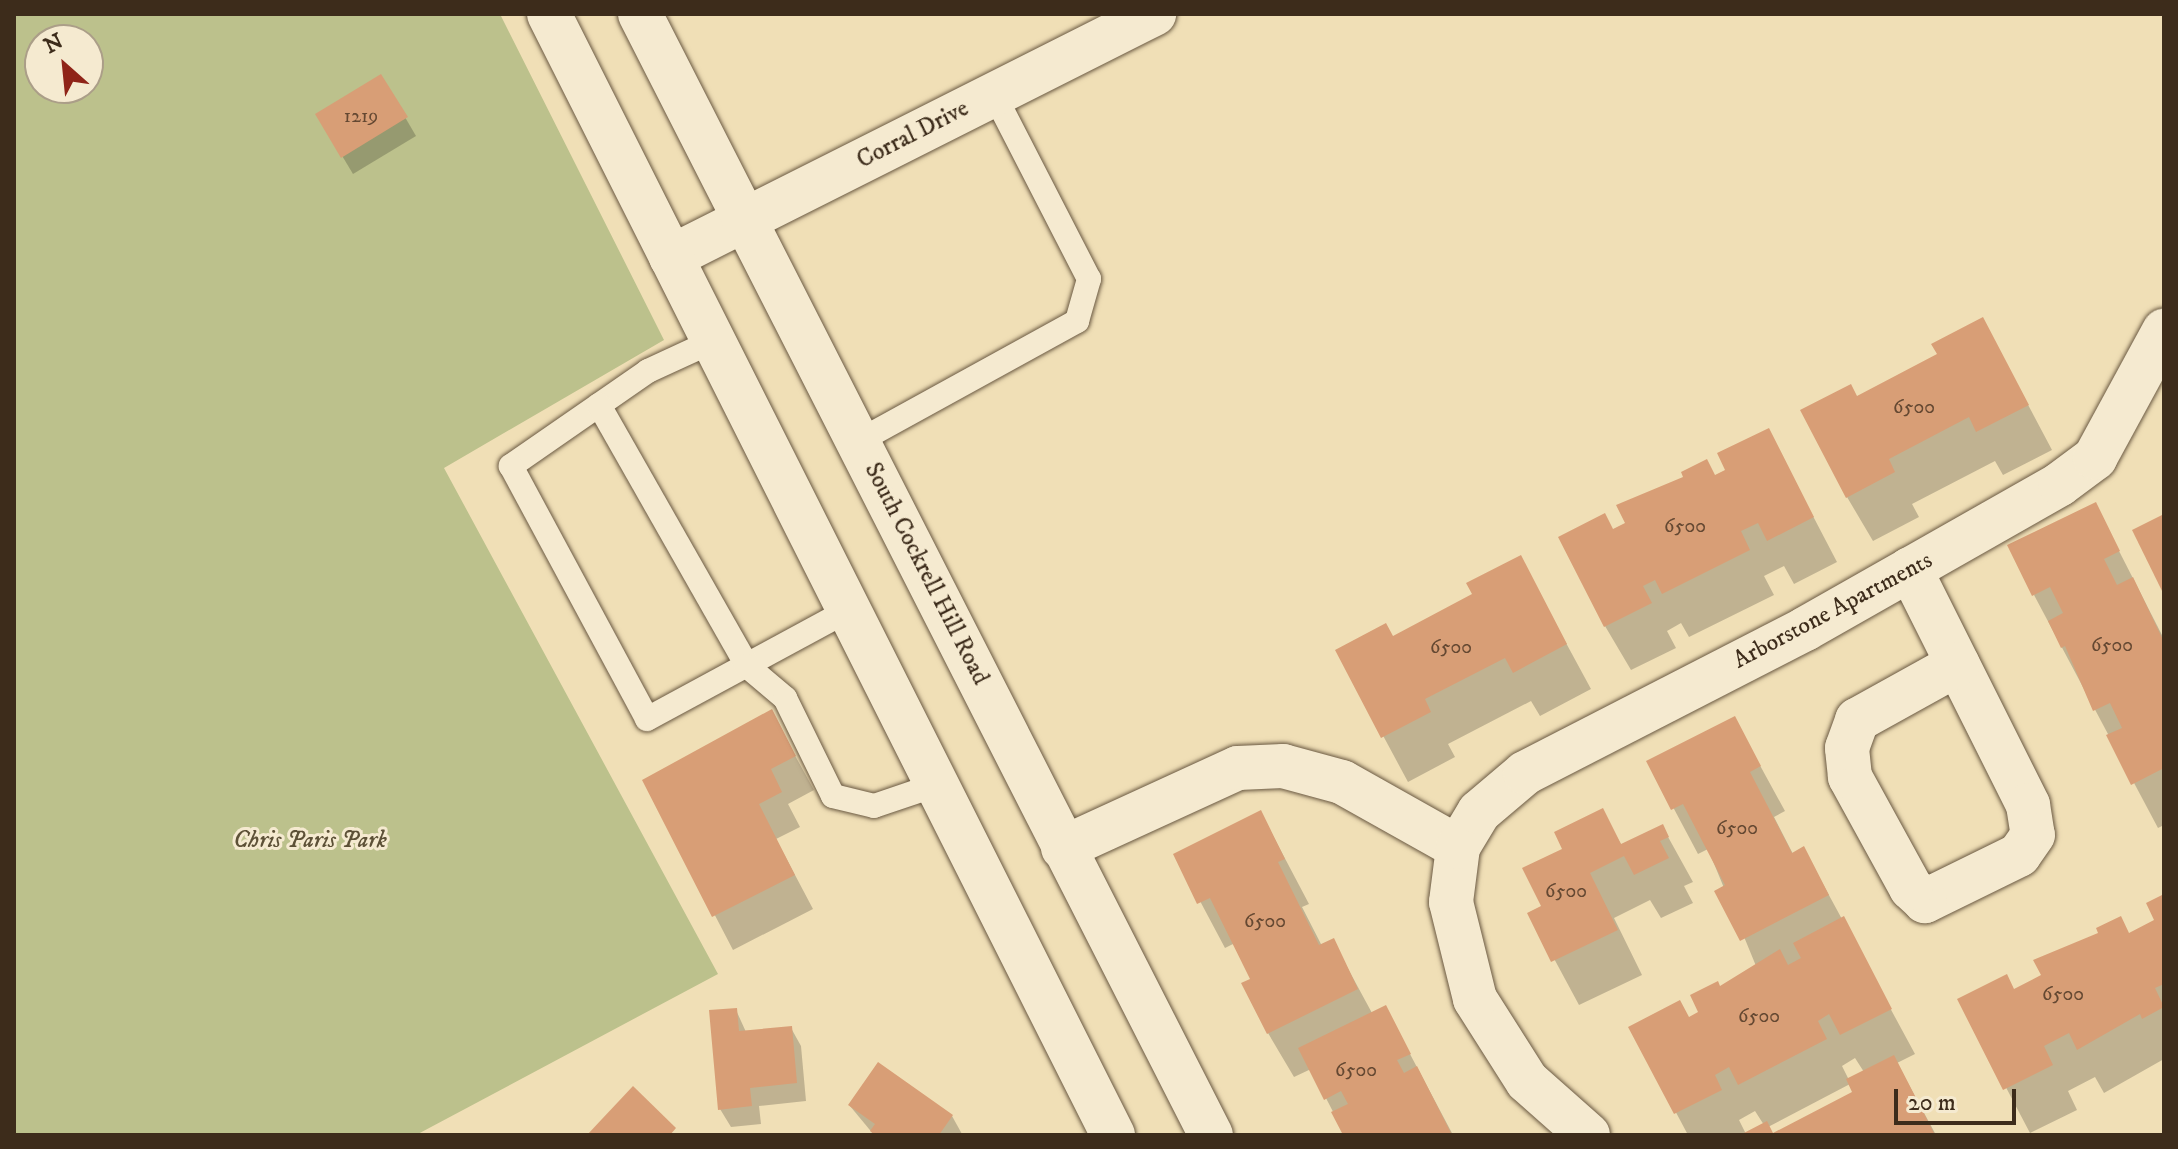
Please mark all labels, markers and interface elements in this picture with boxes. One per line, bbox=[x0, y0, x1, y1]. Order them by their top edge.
north arrow bbox=[24, 24, 104, 104]
text: N bbox=[40, 28, 68, 60]
street label: Corral Drive bbox=[852, 95, 974, 175]
house number: 1219 bbox=[344, 104, 378, 128]
house number: 6500 bbox=[1893, 395, 1935, 419]
street label: South Cockrell Hill Road bbox=[858, 458, 994, 690]
house number: 6500 bbox=[1664, 514, 1706, 538]
street label: Arborstone Apartments bbox=[1729, 546, 1937, 676]
house number: 6500 bbox=[2091, 633, 2133, 657]
house number: 6500 bbox=[1430, 635, 1472, 659]
house number: 6500 bbox=[1716, 816, 1758, 840]
park label: Chris Paris Park bbox=[233, 827, 387, 855]
house number: 6500 bbox=[1545, 879, 1587, 903]
house number: 6500 bbox=[1244, 909, 1286, 933]
house number: 6500 bbox=[2042, 982, 2084, 1006]
house number: 6500 bbox=[1738, 1004, 1780, 1028]
house number: 6500 bbox=[1335, 1058, 1377, 1082]
scale bar bbox=[1898, 1073, 2020, 1123]
text: 20 m bbox=[1908, 1088, 1956, 1118]

